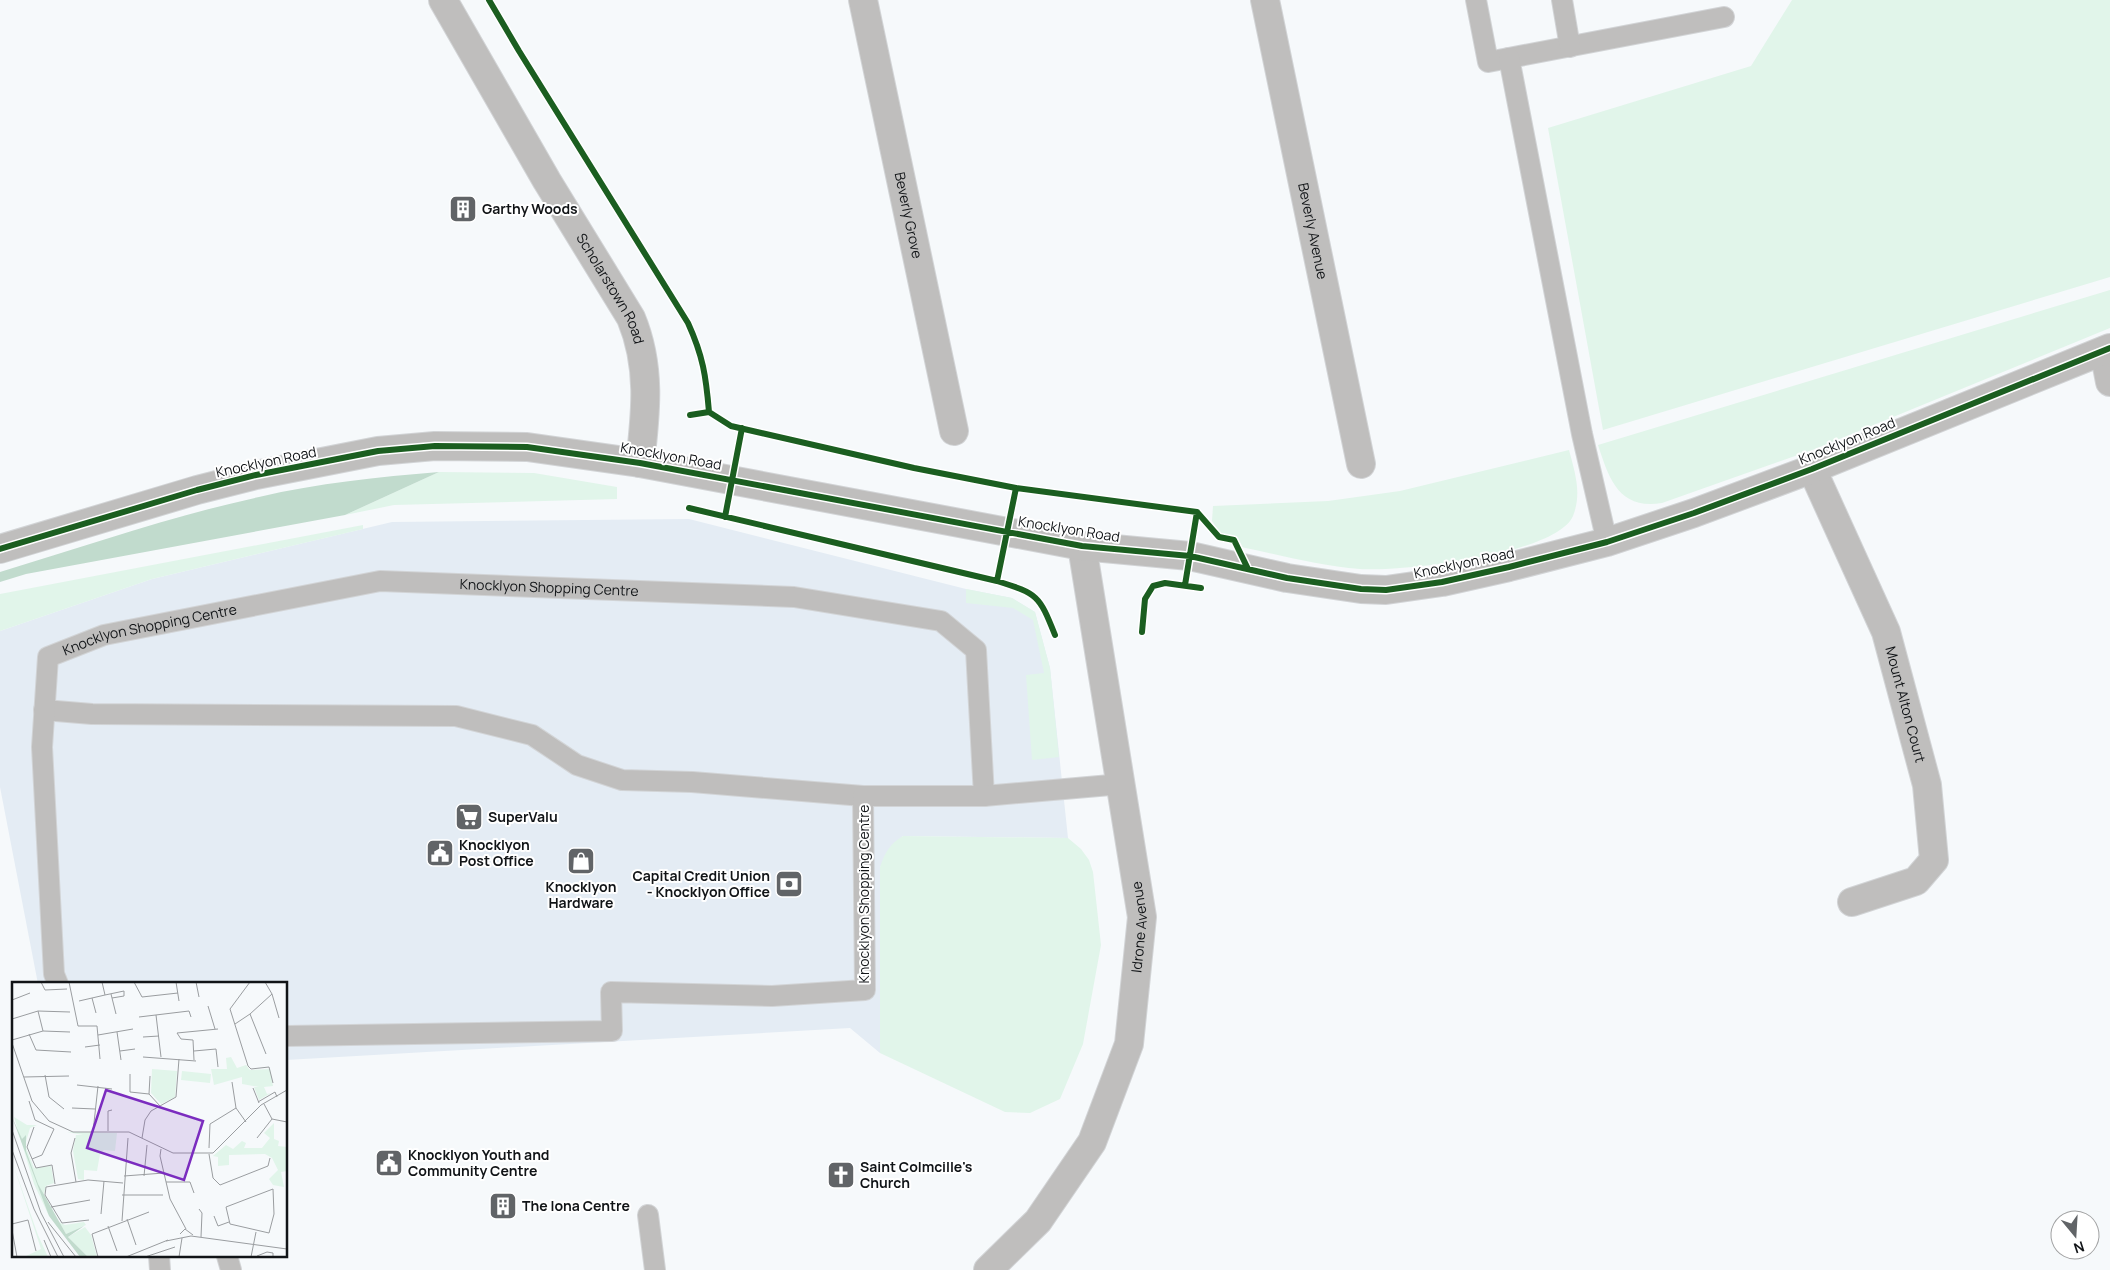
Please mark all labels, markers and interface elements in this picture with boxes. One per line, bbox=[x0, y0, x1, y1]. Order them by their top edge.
street label: Beverly Grove bbox=[891, 170, 927, 260]
street label: Beverly Avenue bbox=[1294, 181, 1333, 281]
building icon: Garthy Woods bbox=[448, 194, 478, 224]
place label: Garthy Woods bbox=[482, 199, 578, 218]
street label: Scholarstown Road bbox=[572, 229, 649, 346]
street label: Knocklyon Road bbox=[1796, 413, 1898, 469]
street label: Knocklyon Road bbox=[619, 437, 723, 474]
street label: Knocklyon Road bbox=[214, 442, 318, 481]
street label: Knocklyon Road bbox=[1017, 511, 1121, 546]
street label: Knocklyon Road bbox=[1412, 543, 1516, 582]
street label: Knocklyon Shopping Centre bbox=[459, 574, 639, 600]
street label: Knocklyon Shopping Centre bbox=[59, 599, 238, 659]
street label: Mount Alton Court bbox=[1881, 644, 1931, 765]
supermarket icon: SuperValu bbox=[454, 802, 484, 832]
street label: Knocklyon Shopping Centre bbox=[854, 805, 873, 983]
place label: SuperValu bbox=[488, 807, 558, 826]
place label: Knocklyon Post Office bbox=[459, 835, 534, 870]
public building icon: Knocklyon Post Office bbox=[425, 838, 455, 868]
shop icon: Knocklyon Hardware bbox=[566, 846, 596, 876]
place label: Capital Credit Union - Knocklyon Office bbox=[632, 866, 770, 901]
bank icon: Capital Credit Union - Knocklyon Office bbox=[774, 869, 804, 899]
place label: Knocklyon Hardware bbox=[546, 877, 616, 912]
street label: Idrone Avenue bbox=[1126, 880, 1151, 974]
inset map bbox=[12, 982, 288, 1258]
place label: Knocklyon Youth and Community Centre bbox=[408, 1145, 549, 1180]
public building icon: Knocklyon Youth and Community Centre bbox=[374, 1148, 404, 1178]
place label: Saint Colmcille's Church bbox=[860, 1157, 973, 1192]
church icon: Saint Colmcille's Church bbox=[826, 1160, 856, 1190]
building icon: The Iona Centre bbox=[488, 1191, 518, 1221]
place label: The Iona Centre bbox=[522, 1196, 630, 1215]
north arrow bbox=[2050, 1210, 2100, 1260]
text: N bbox=[2071, 1237, 2087, 1258]

